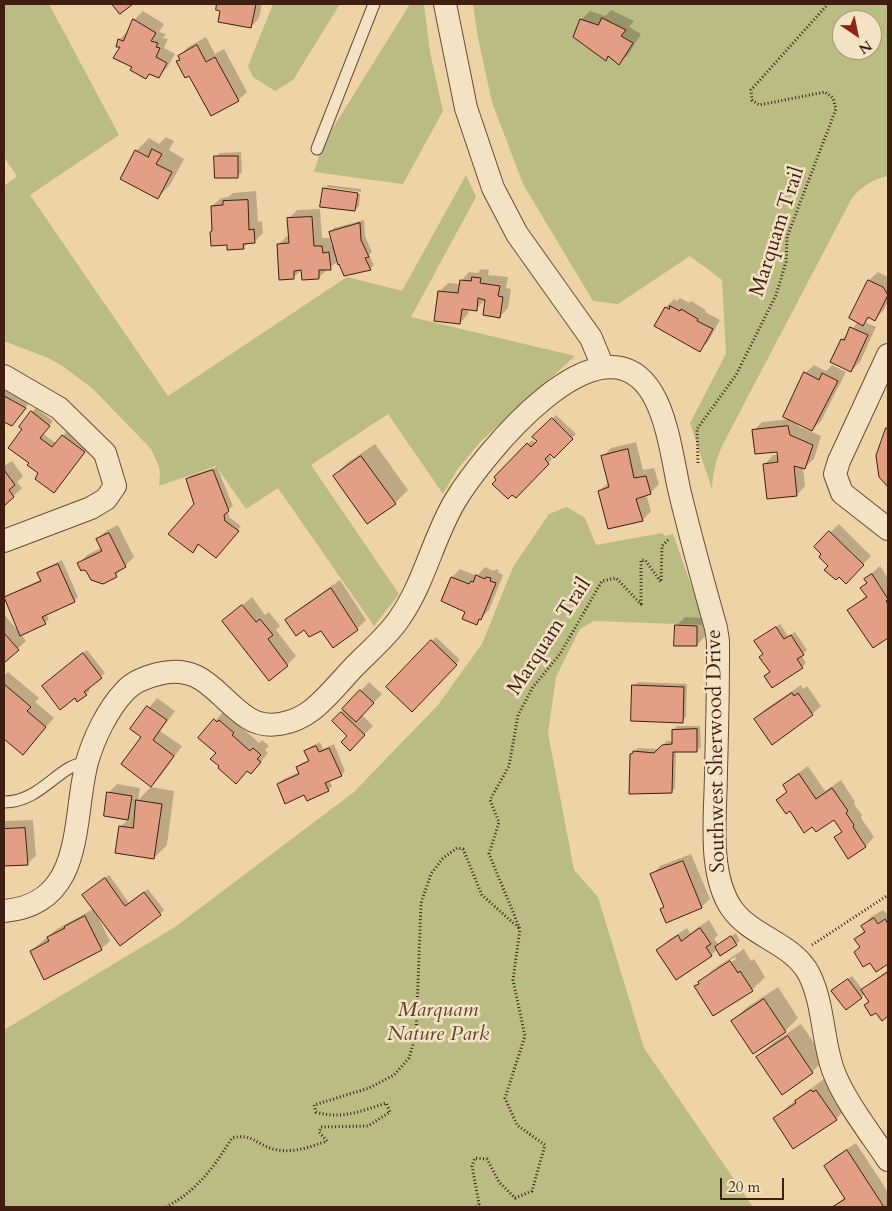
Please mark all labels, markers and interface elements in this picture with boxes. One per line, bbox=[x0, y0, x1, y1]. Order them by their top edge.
north arrow bbox=[832, 10, 882, 60]
text: N bbox=[855, 36, 875, 58]
street label: Marquam Trail bbox=[745, 164, 811, 300]
street label: Marquam Trail bbox=[503, 573, 597, 701]
street label: Southwest Sherwood Drive bbox=[702, 629, 732, 873]
park label: Marquam Nature Park bbox=[387, 998, 489, 1048]
scale bar bbox=[722, 1168, 786, 1200]
text: 20 m bbox=[728, 1177, 760, 1197]

